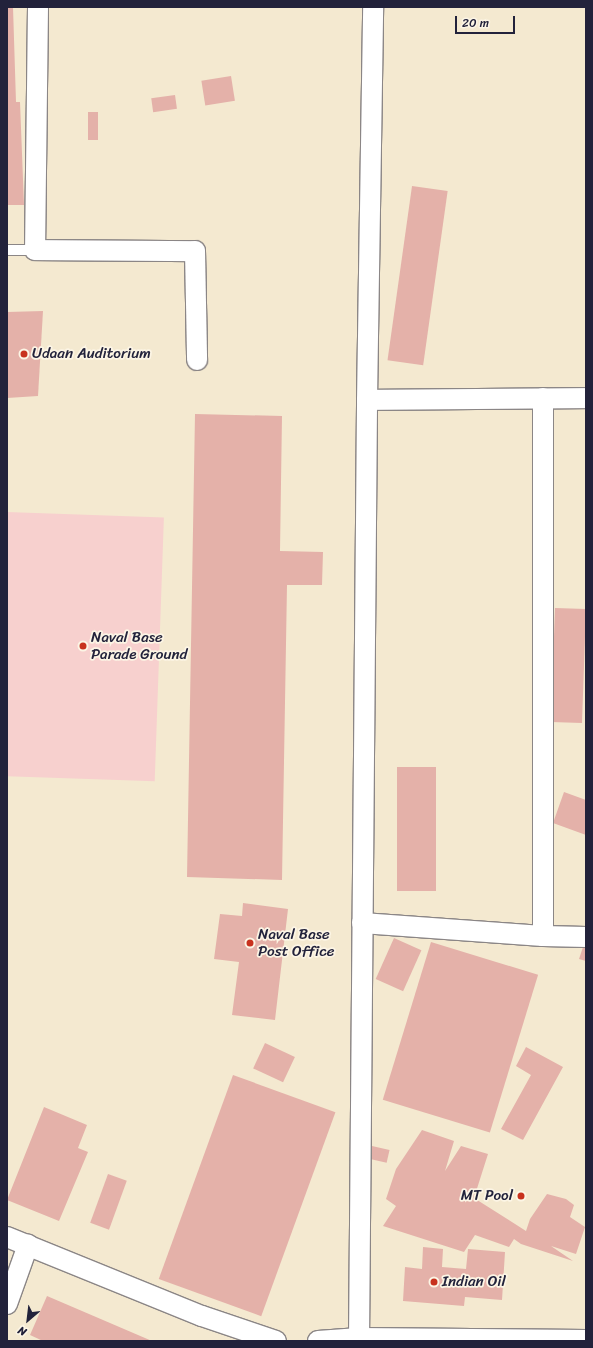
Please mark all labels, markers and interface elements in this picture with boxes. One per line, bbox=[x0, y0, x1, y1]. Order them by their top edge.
scale bar bbox=[457, 8, 517, 34]
text: 20 m bbox=[462, 12, 489, 34]
place label: Udaan Auditorium bbox=[32, 345, 151, 363]
marker: Udaan Auditorium bbox=[19, 349, 29, 359]
place label: Naval Base Parade Ground bbox=[91, 628, 187, 663]
marker: Naval Base Parade Ground bbox=[78, 641, 88, 651]
place label: Naval Base Post Office bbox=[258, 925, 334, 960]
marker: Naval Base Post Office bbox=[245, 938, 255, 948]
place label: MT Pool bbox=[460, 1187, 513, 1205]
marker: MT Pool bbox=[516, 1191, 526, 1201]
place label: Indian Oil bbox=[442, 1273, 506, 1291]
marker: Indian Oil bbox=[429, 1277, 439, 1287]
north arrow bbox=[8, 1300, 48, 1340]
text: N bbox=[14, 1321, 30, 1341]

